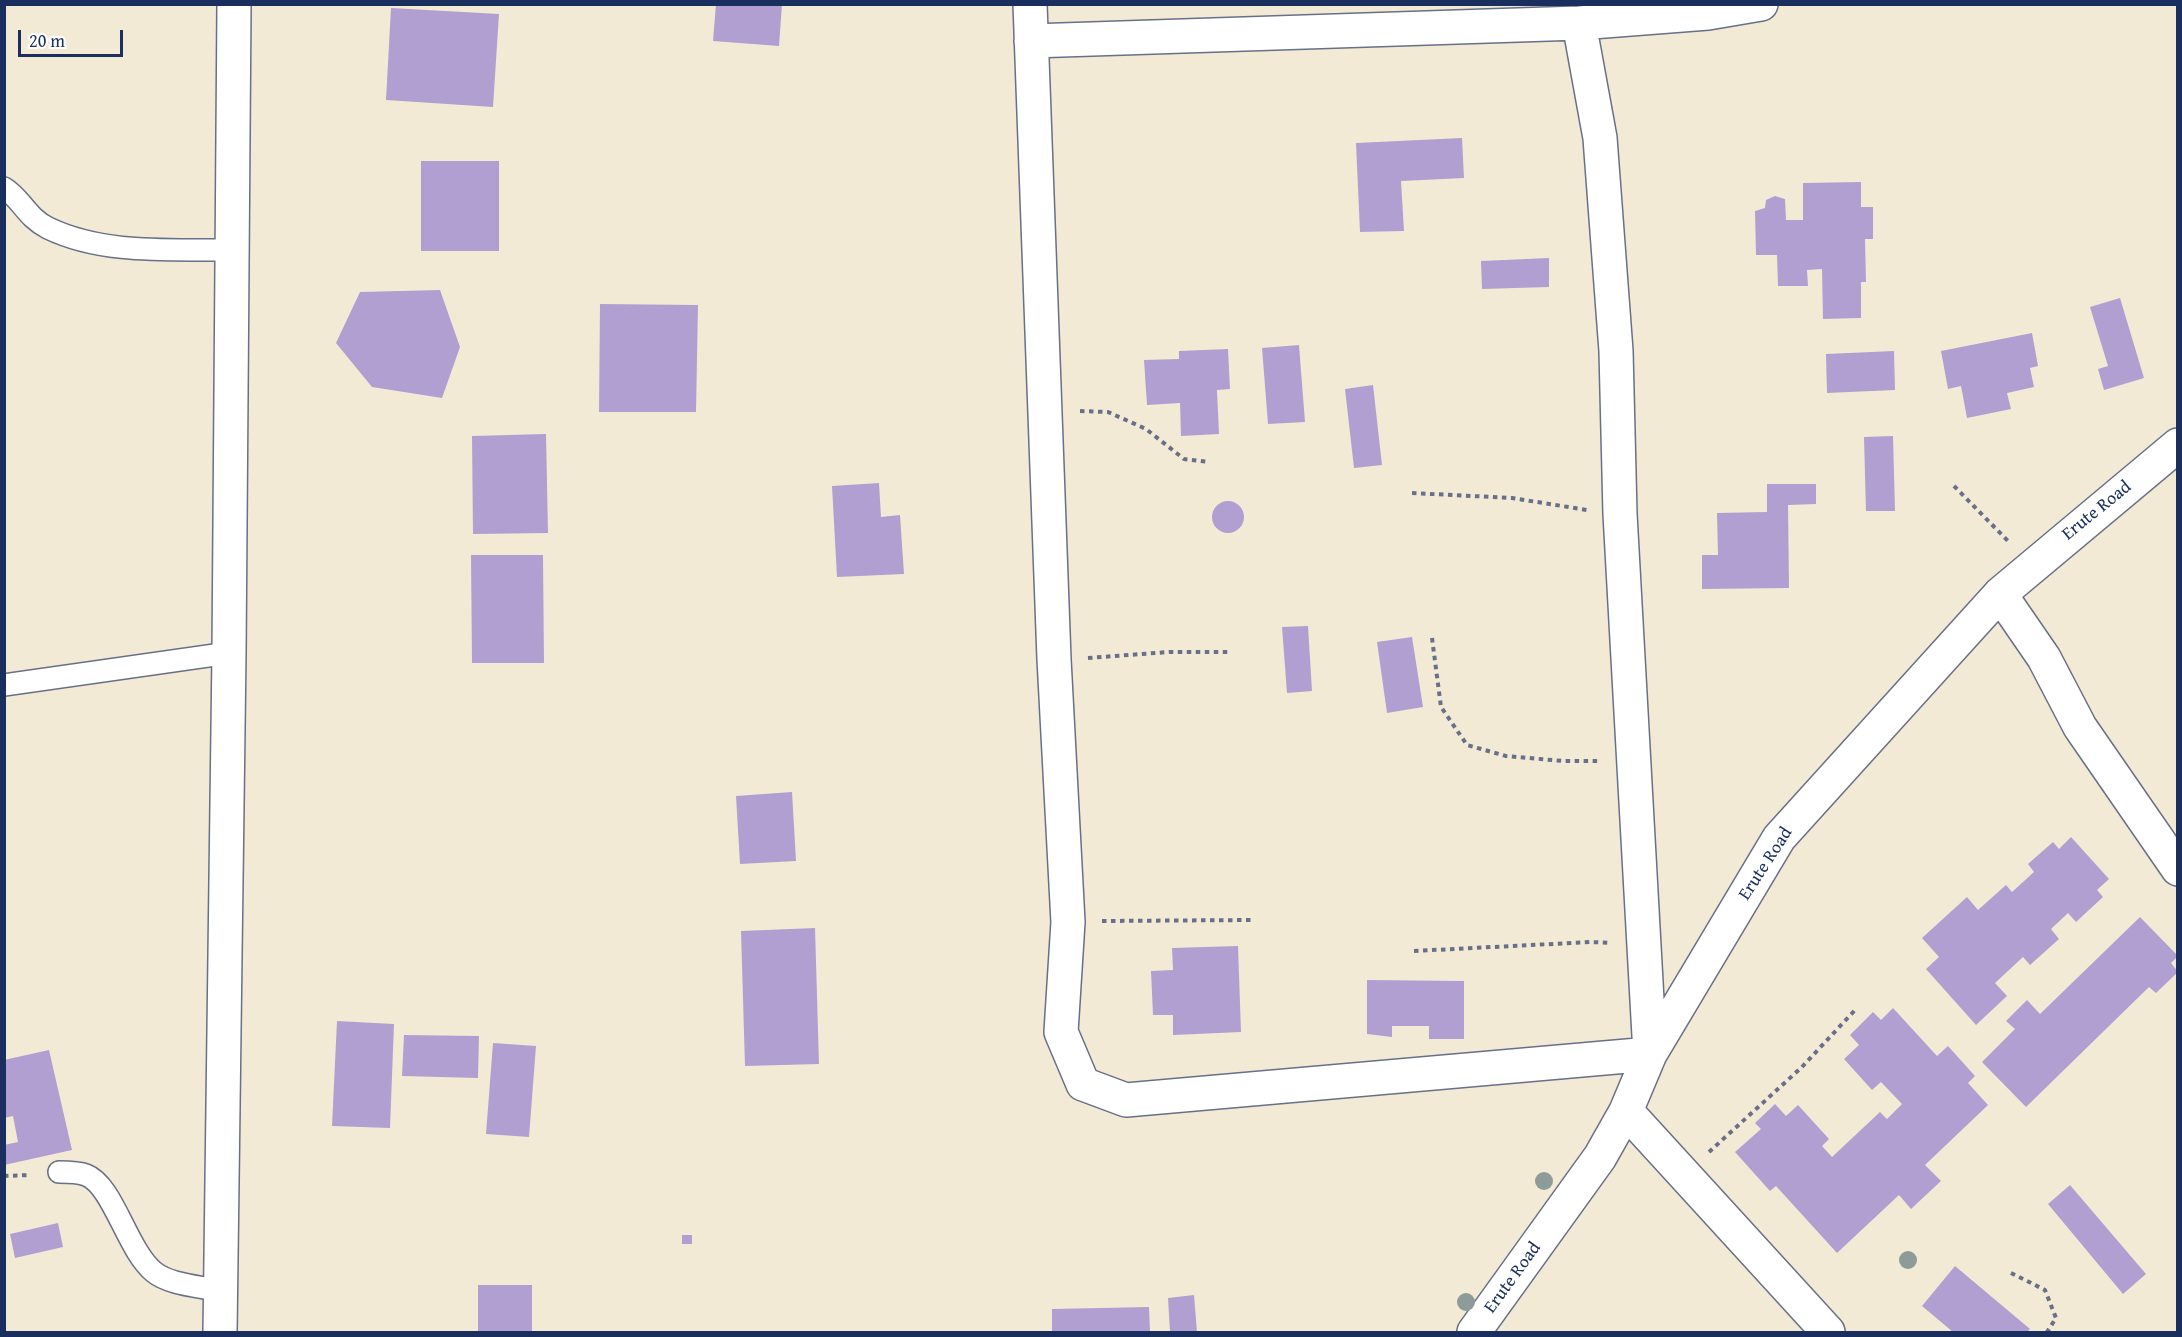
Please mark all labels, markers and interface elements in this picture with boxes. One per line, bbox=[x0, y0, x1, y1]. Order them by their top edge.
scale bar bbox=[21, 18, 126, 56]
text: 20 m bbox=[29, 27, 65, 54]
street label: Erute Road bbox=[2058, 477, 2136, 545]
street label: Erute Road bbox=[1734, 823, 1798, 905]
street label: Erute Road bbox=[1480, 1238, 1546, 1318]

